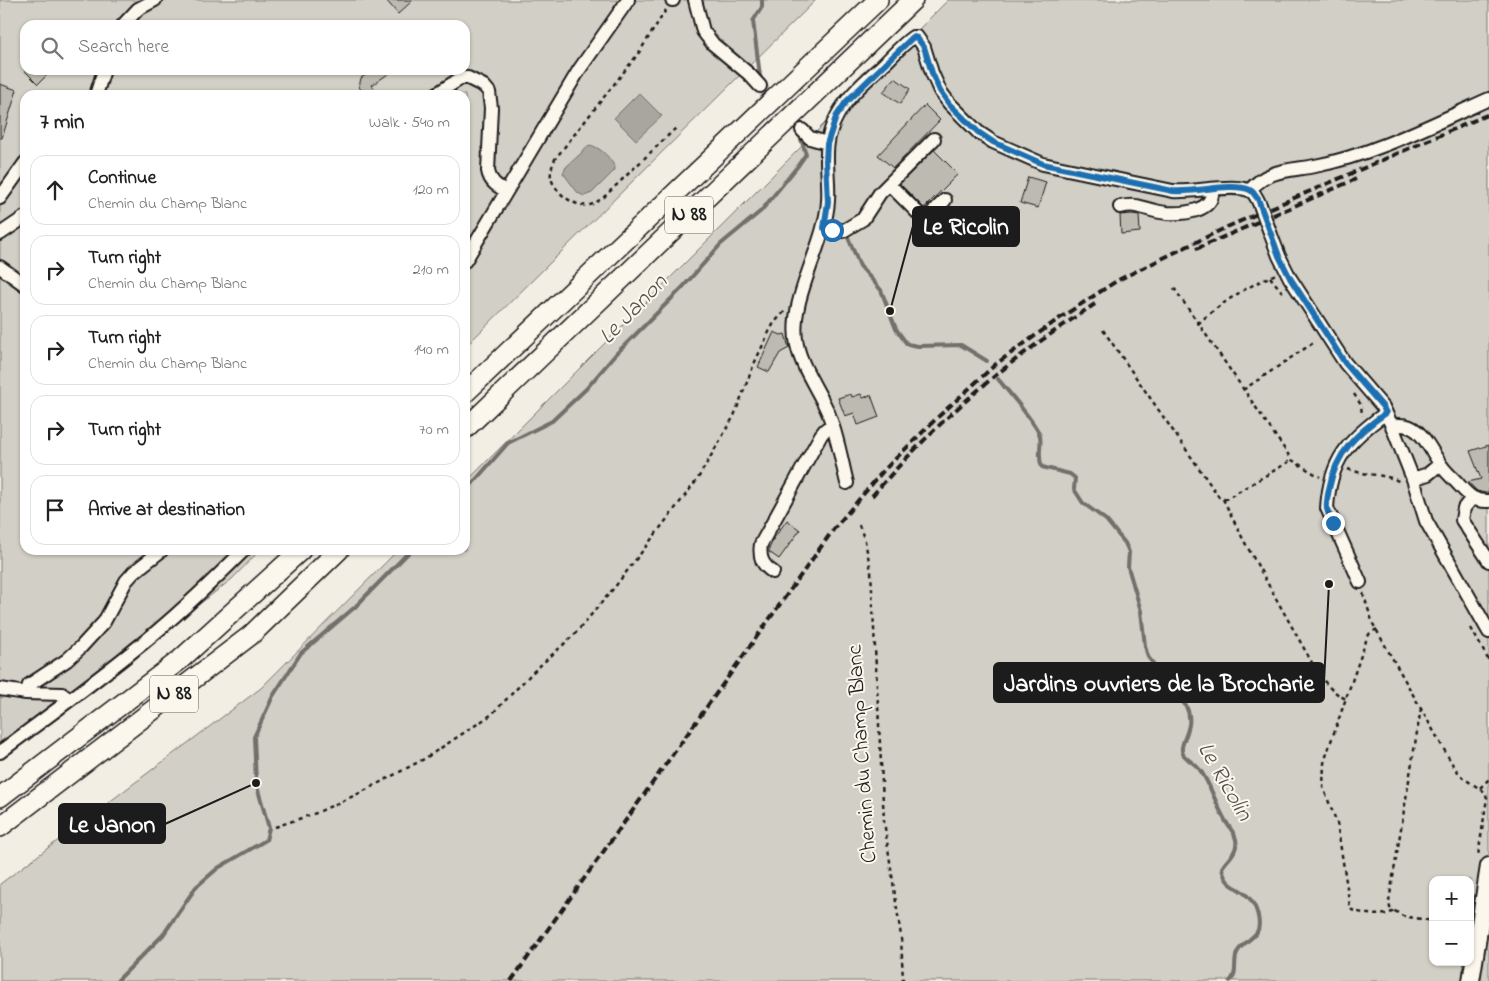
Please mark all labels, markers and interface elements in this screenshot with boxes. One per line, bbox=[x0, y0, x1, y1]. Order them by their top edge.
search box bbox=[20, 20, 470, 75]
icon: search bbox=[38, 34, 66, 62]
text: Search here bbox=[78, 34, 169, 61]
text: 7 min bbox=[40, 108, 84, 138]
text: Walk · 540 m bbox=[369, 111, 450, 135]
text: Continue bbox=[88, 165, 156, 192]
icon: ahead bbox=[41, 176, 69, 204]
text: 120 m bbox=[413, 178, 449, 202]
text: Chemin du Champ Blanc bbox=[88, 192, 247, 216]
road number: N 88 bbox=[665, 196, 713, 234]
callout: Le Ricolin bbox=[913, 207, 1019, 246]
text: Le Ricolin bbox=[923, 211, 1009, 246]
route start bbox=[821, 219, 844, 242]
text: Turn right bbox=[88, 245, 161, 272]
icon: right bbox=[41, 256, 69, 284]
text: 210 m bbox=[413, 258, 449, 282]
water label: Le Janon bbox=[591, 266, 677, 353]
text: Chemin du Champ Blanc bbox=[88, 272, 247, 296]
text: Turn right bbox=[88, 325, 161, 352]
icon: right bbox=[41, 336, 69, 364]
text: 140 m bbox=[414, 338, 449, 362]
text: Chemin du Champ Blanc bbox=[88, 352, 247, 376]
icon: right bbox=[41, 416, 69, 444]
text: Turn right bbox=[88, 417, 161, 444]
text: 70 m bbox=[419, 418, 449, 442]
icon: arrive bbox=[41, 496, 69, 524]
text: Arrive at destination bbox=[88, 497, 245, 524]
route end bbox=[1322, 512, 1345, 535]
street label: Chemin du Champ Blanc bbox=[839, 644, 887, 864]
callout: Jardins ouvriers de la Brocharie bbox=[994, 663, 1324, 702]
text: Jardins ouvriers de la Brocharie bbox=[1004, 668, 1315, 703]
road number: N 88 bbox=[150, 676, 198, 712]
water label: Le Ricolin bbox=[1187, 736, 1261, 829]
callout: Le Janon bbox=[59, 804, 165, 843]
text: Le Janon bbox=[69, 809, 155, 844]
map controls bbox=[1429, 876, 1474, 966]
button: + bbox=[1429, 876, 1474, 921]
button: − bbox=[1429, 921, 1474, 966]

